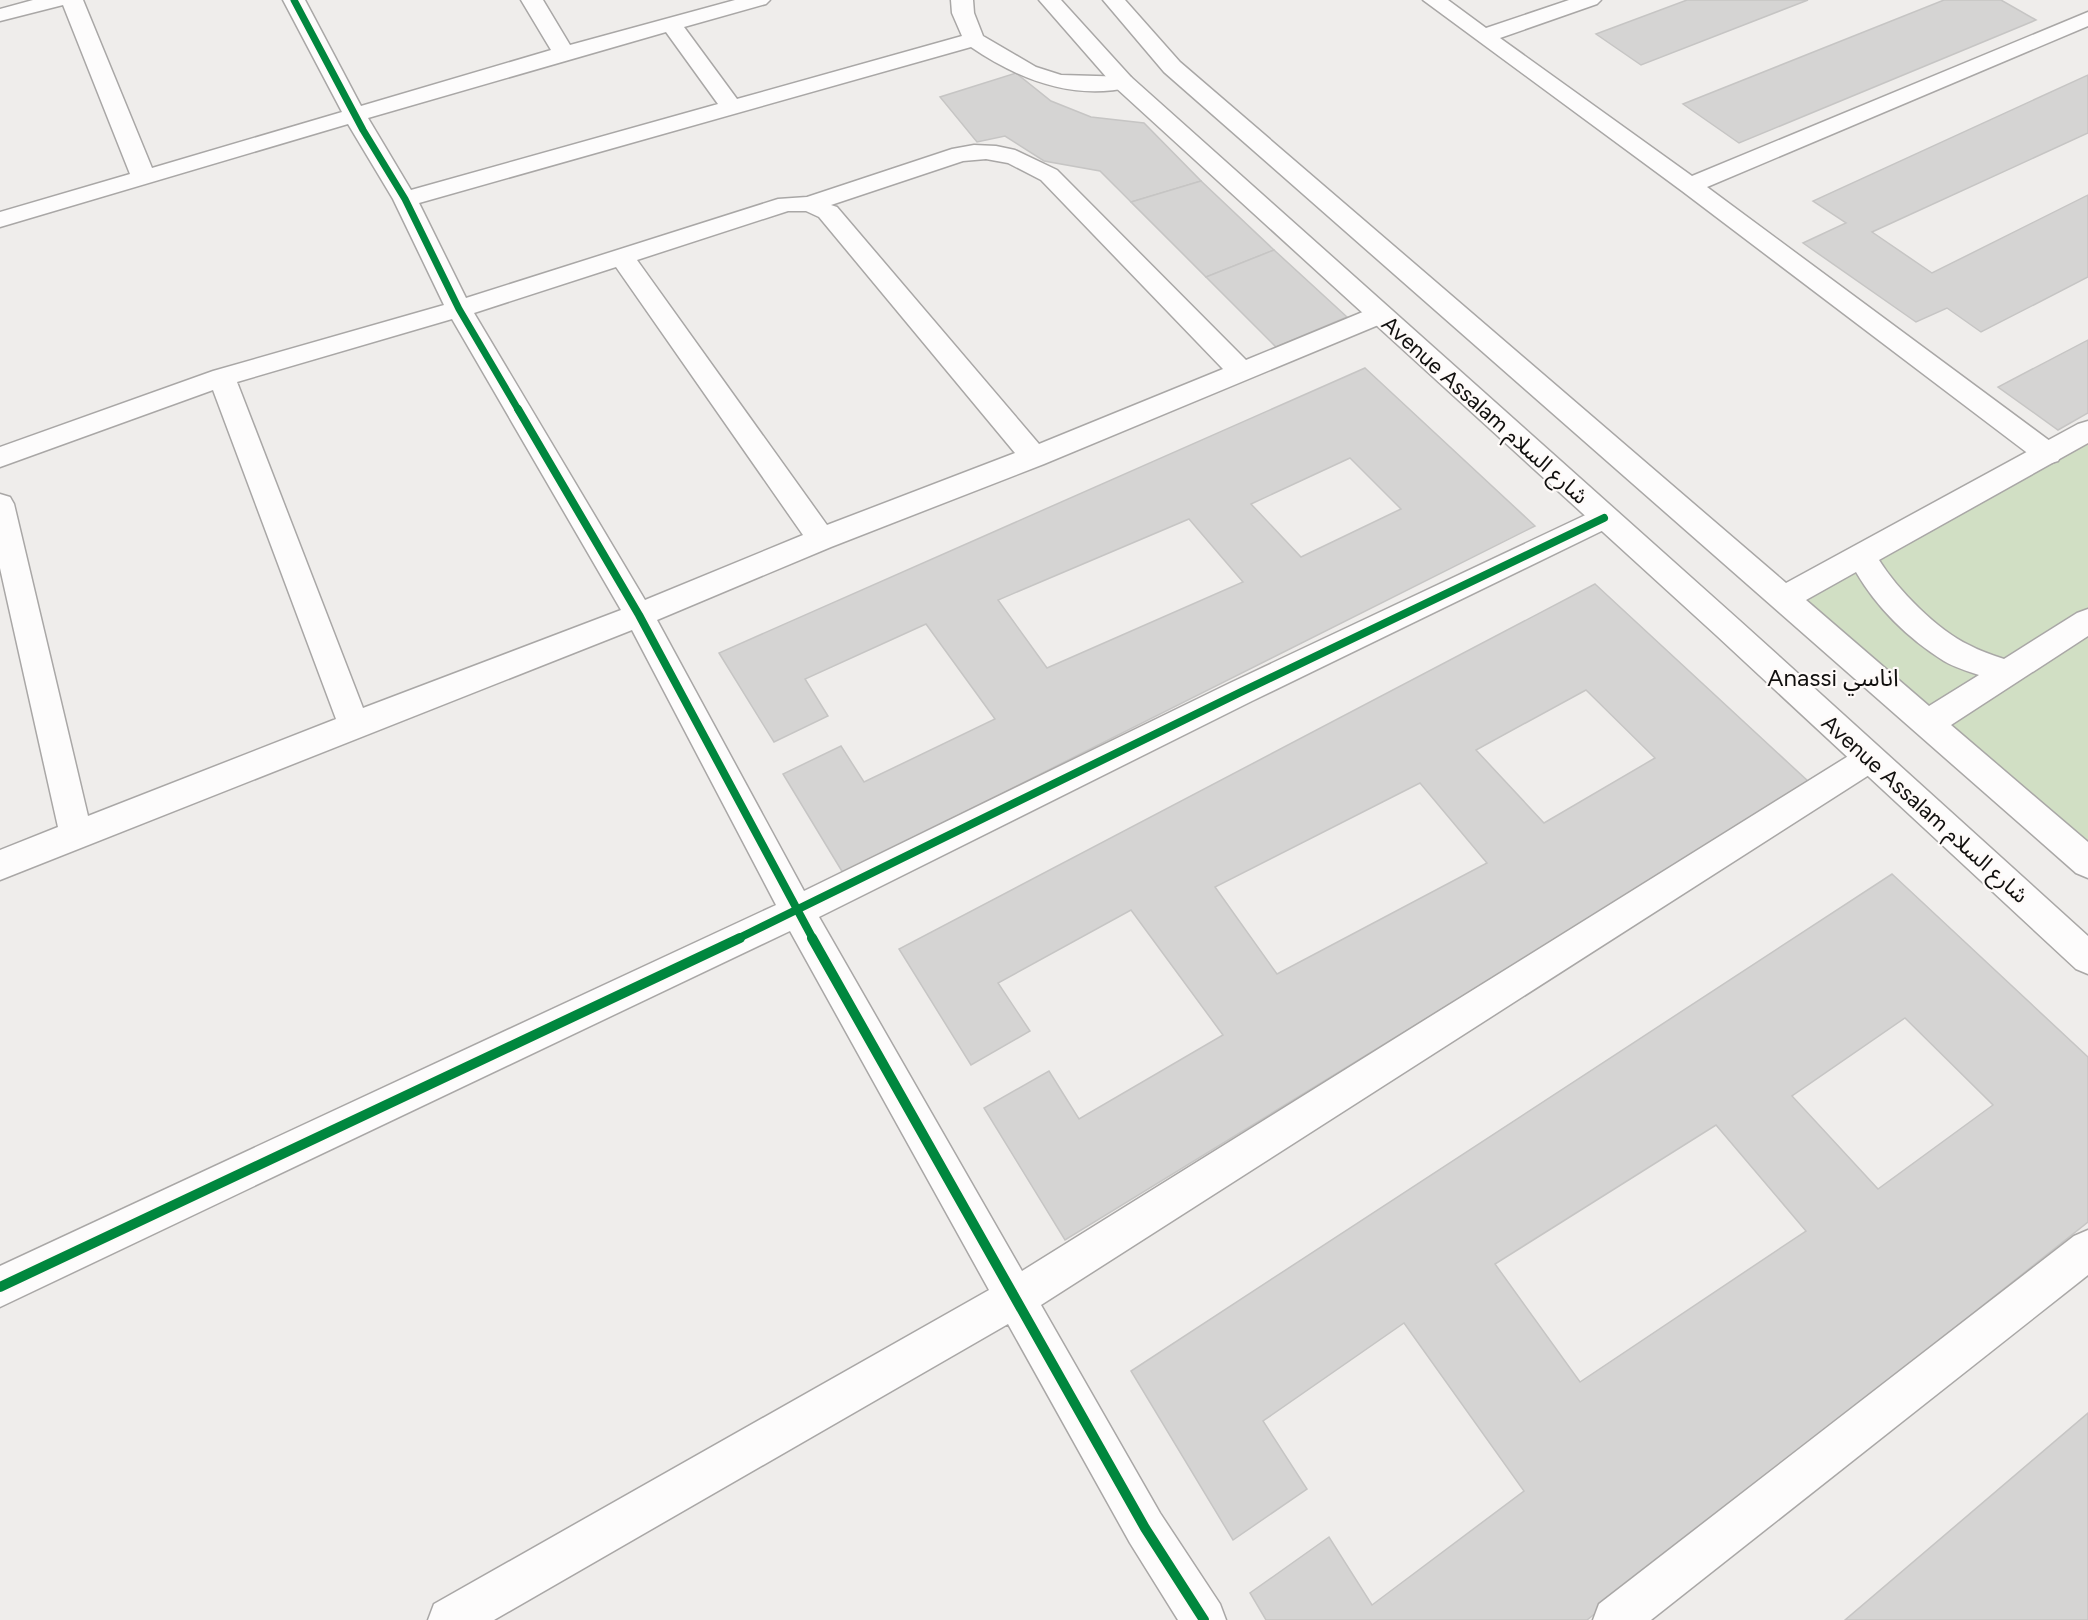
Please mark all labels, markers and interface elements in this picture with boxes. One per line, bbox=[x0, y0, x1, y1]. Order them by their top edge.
street label: Avenue Assalam شارع السلام bbox=[1374, 310, 1594, 512]
district label: Anassi اناسي bbox=[1767, 663, 1899, 696]
street label: Avenue Assalam شارع السلام bbox=[1814, 709, 2034, 911]

